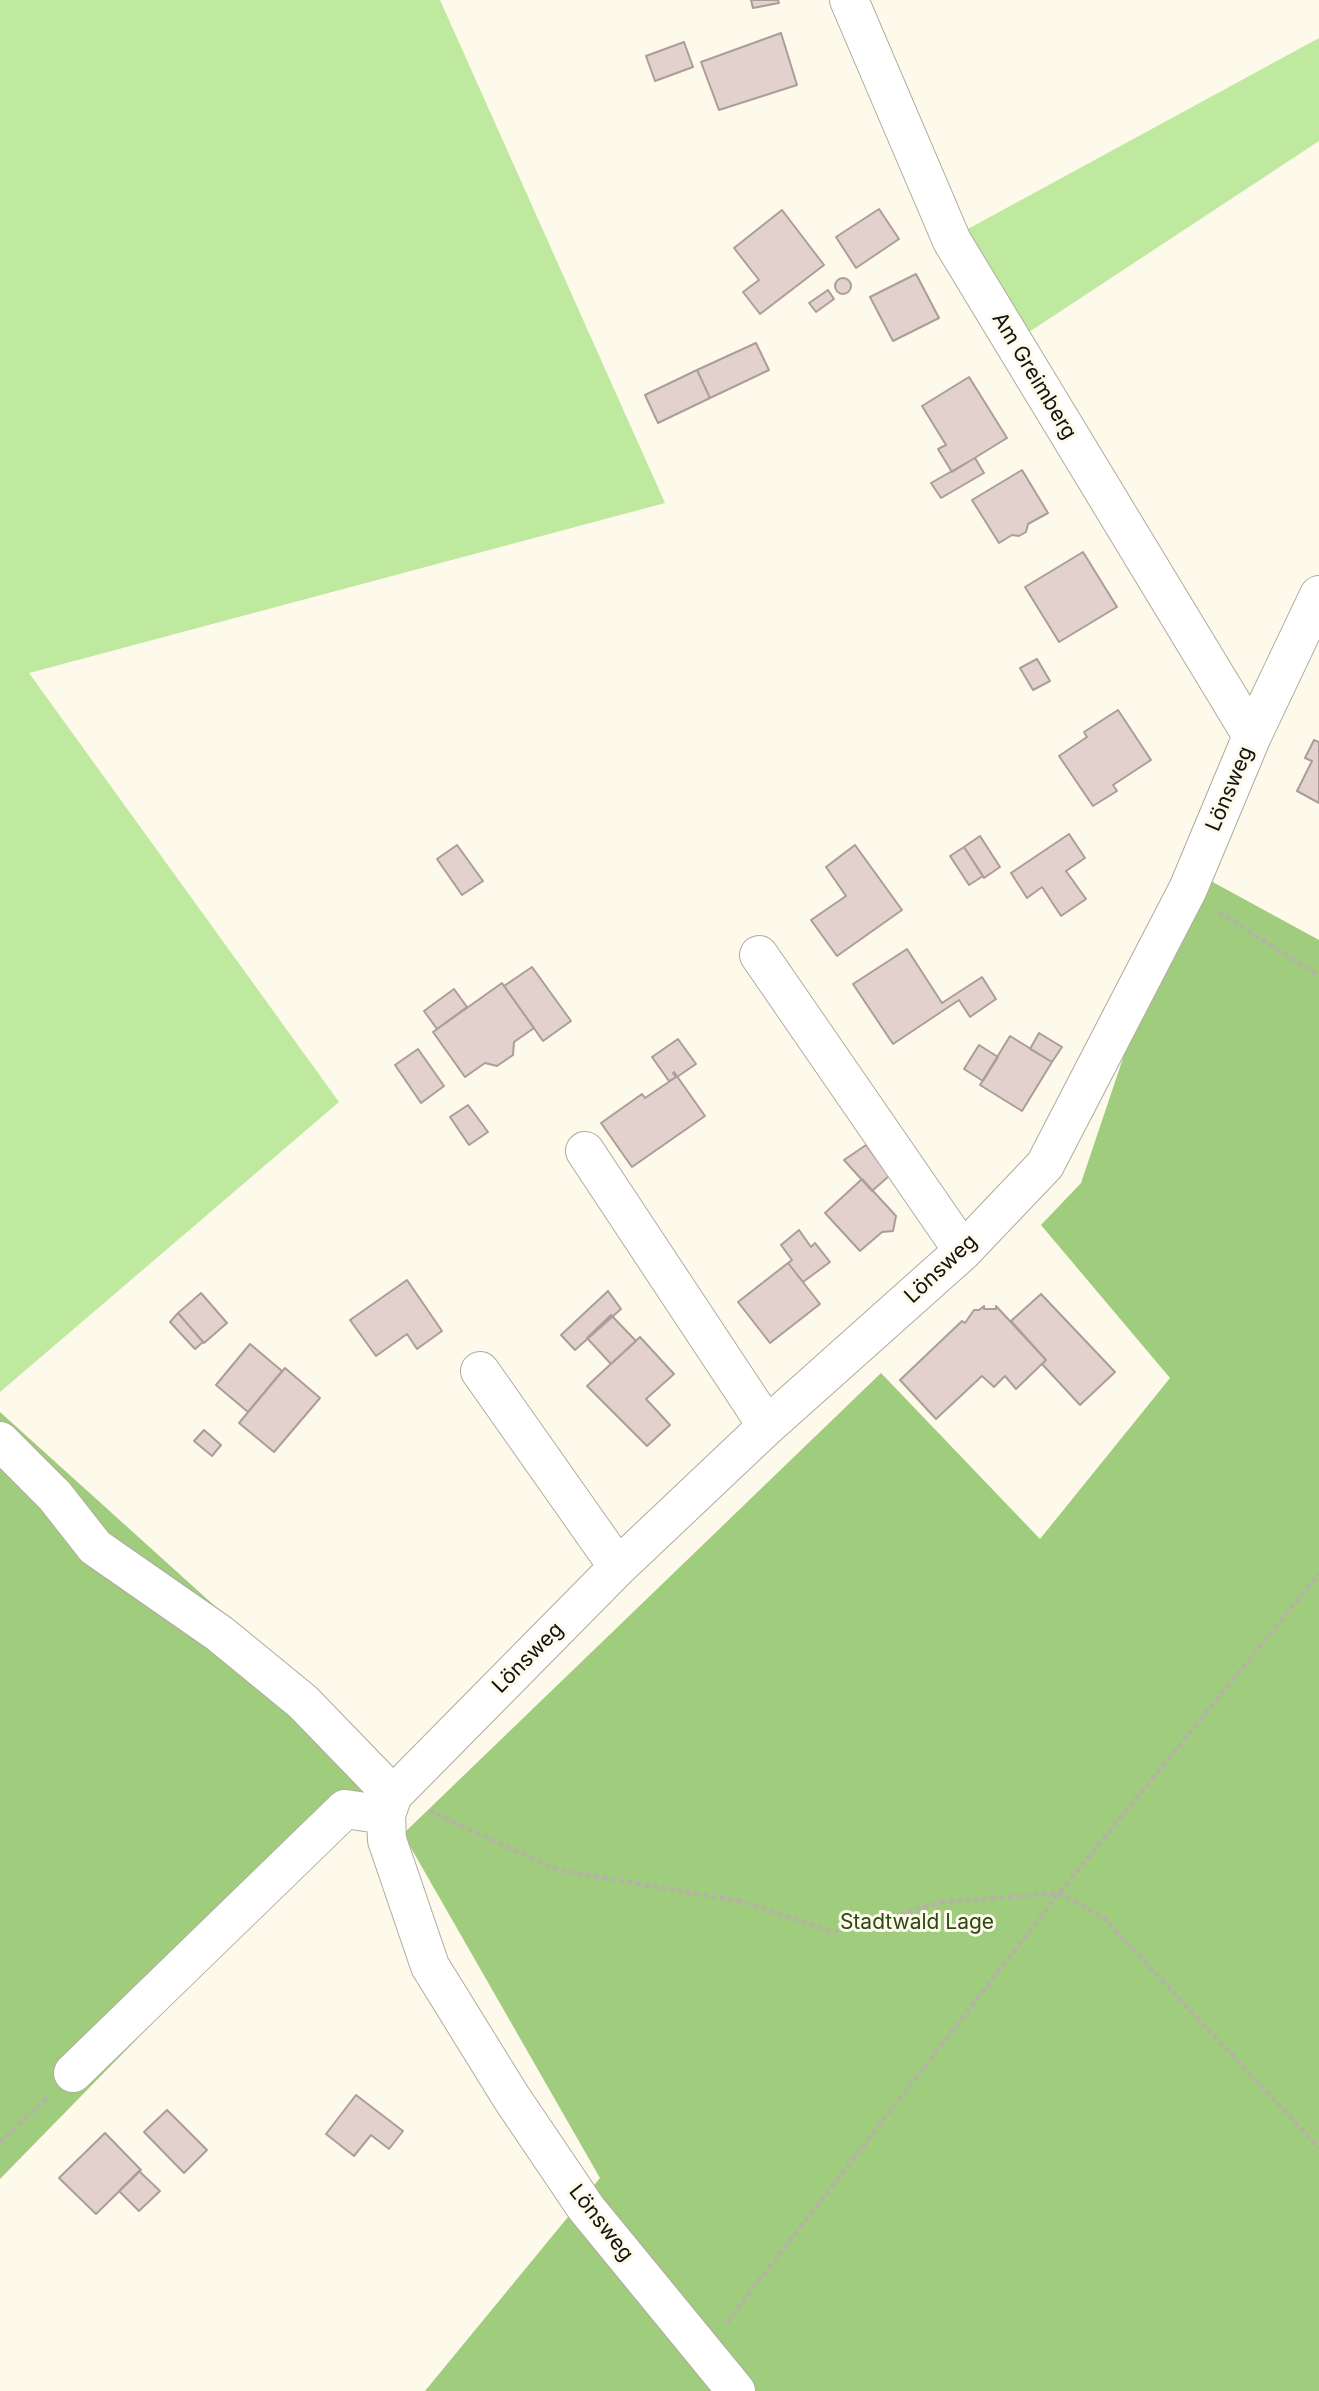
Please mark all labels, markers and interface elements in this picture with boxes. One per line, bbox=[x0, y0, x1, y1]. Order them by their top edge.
street label: Am Greimberg bbox=[986, 308, 1082, 444]
street label: Lönsweg bbox=[1201, 743, 1259, 835]
street label: Lönsweg bbox=[900, 1229, 982, 1309]
street label: Lönsweg bbox=[487, 1617, 569, 1699]
park label: Stadtwald Lage bbox=[840, 1910, 994, 1936]
street label: Lönsweg bbox=[563, 2180, 639, 2266]

